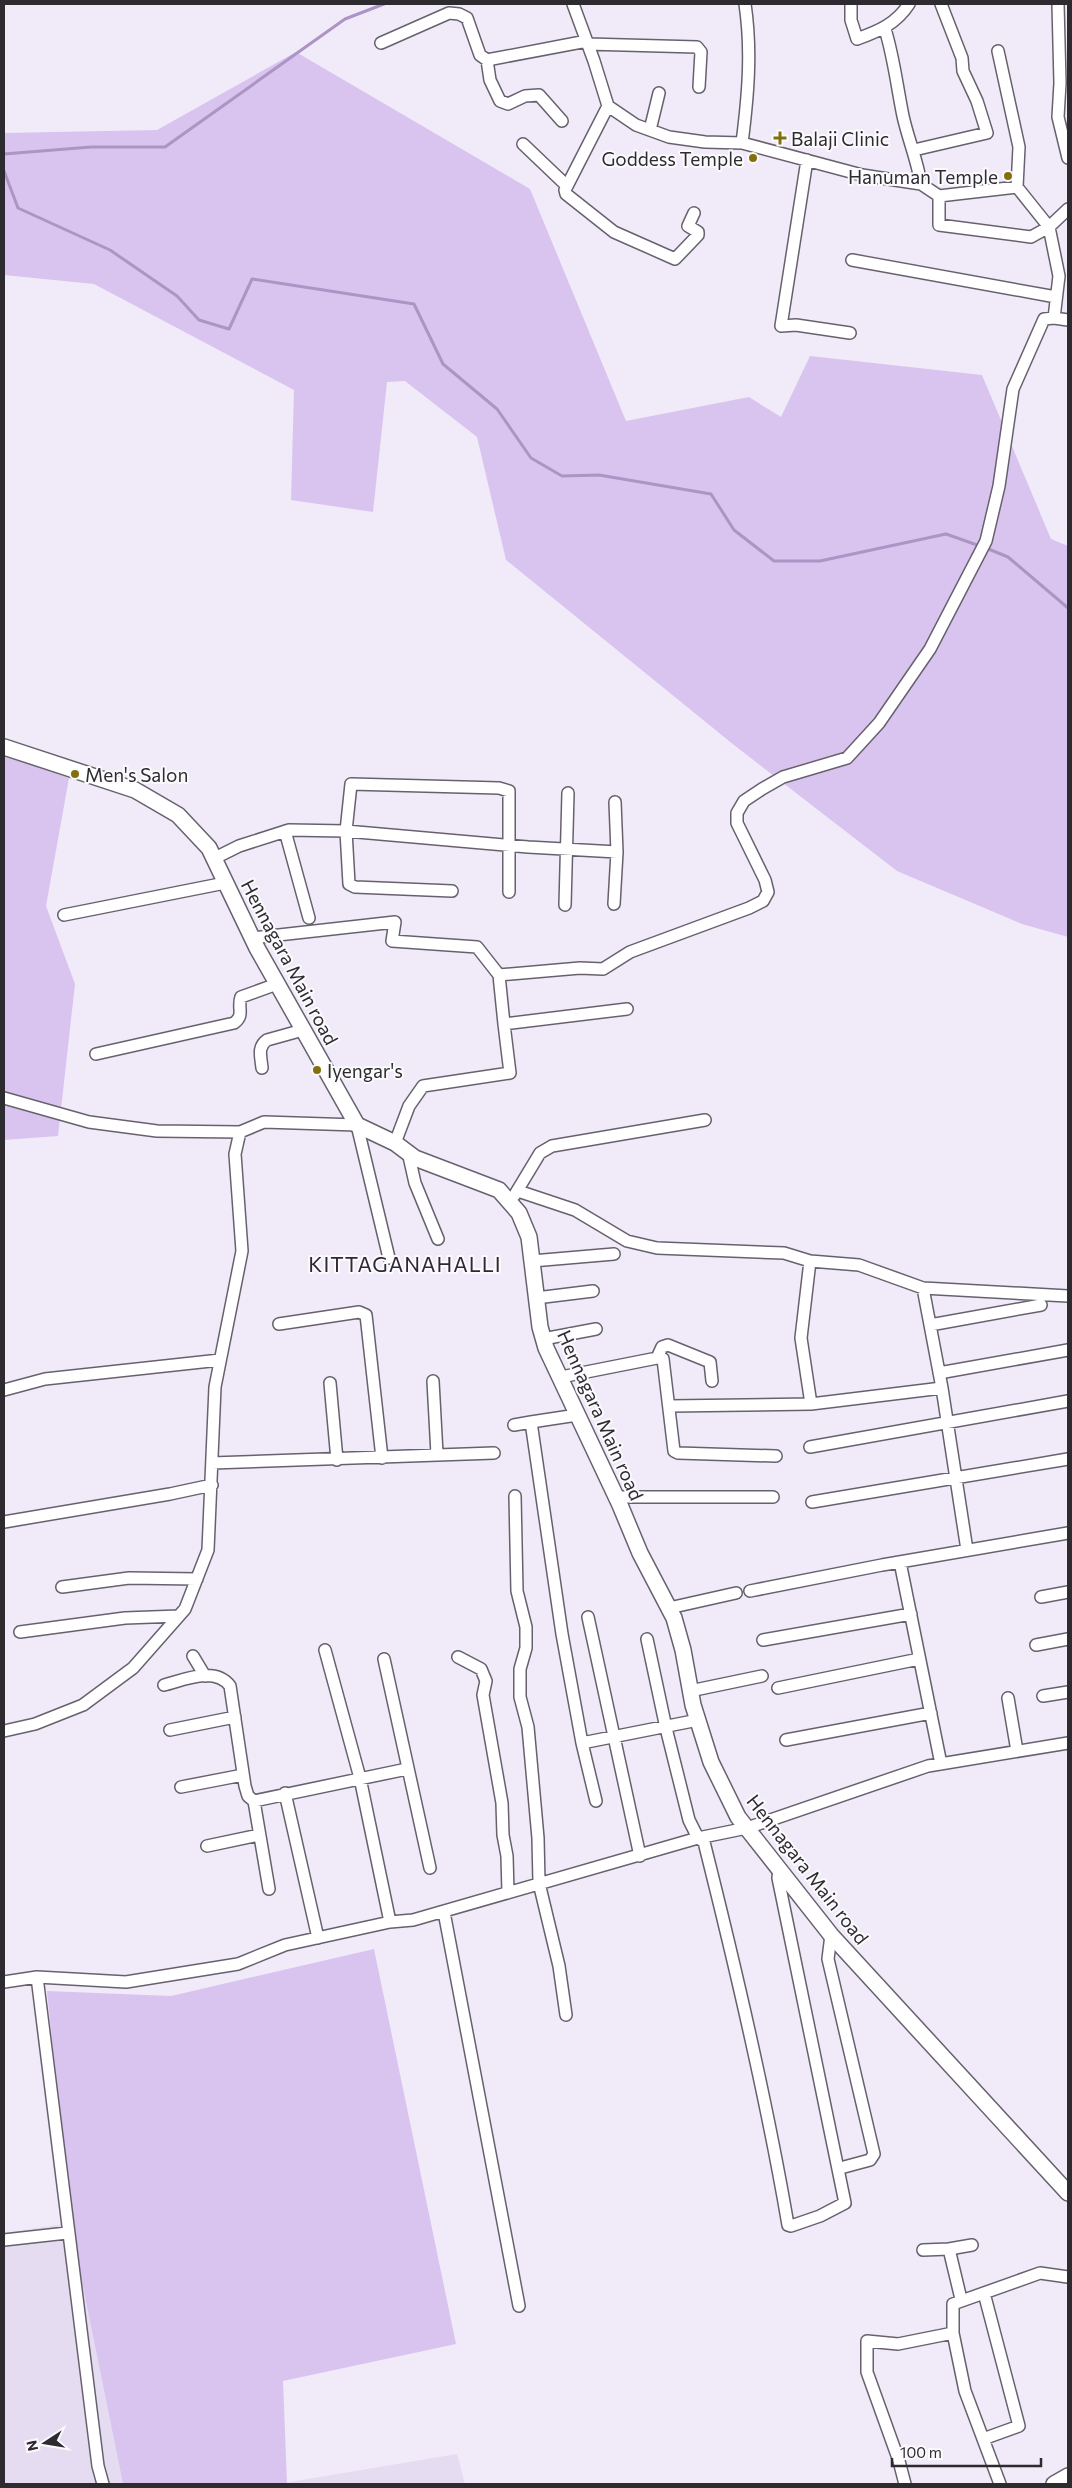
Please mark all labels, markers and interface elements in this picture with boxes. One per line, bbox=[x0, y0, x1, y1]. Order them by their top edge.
place label: Balaji Clinic bbox=[791, 127, 889, 150]
marker: Balaji Clinic bbox=[773, 131, 787, 145]
place label: Goddess Temple bbox=[601, 147, 743, 170]
marker: Goddess Temple bbox=[747, 152, 759, 164]
place label: Hanuman Temple bbox=[848, 165, 998, 188]
marker: Hanuman Temple bbox=[1002, 170, 1014, 182]
place label: Men's Salon bbox=[85, 763, 188, 786]
marker: Men's Salon bbox=[69, 768, 81, 780]
street label: Hennagara Main road bbox=[237, 875, 343, 1049]
place label: Iyengar's bbox=[327, 1059, 403, 1082]
marker: Iyengar's bbox=[311, 1064, 323, 1076]
district label: KITTAGANAHALLI bbox=[308, 1251, 502, 1276]
street label: Hennagara Main road bbox=[553, 1326, 649, 1504]
street label: Hennagara Main road bbox=[742, 1789, 874, 1949]
north arrow bbox=[20, 2418, 70, 2468]
scale bar bbox=[892, 2436, 1041, 2468]
text: N bbox=[22, 2439, 41, 2453]
text: 100 m bbox=[900, 2443, 942, 2461]

